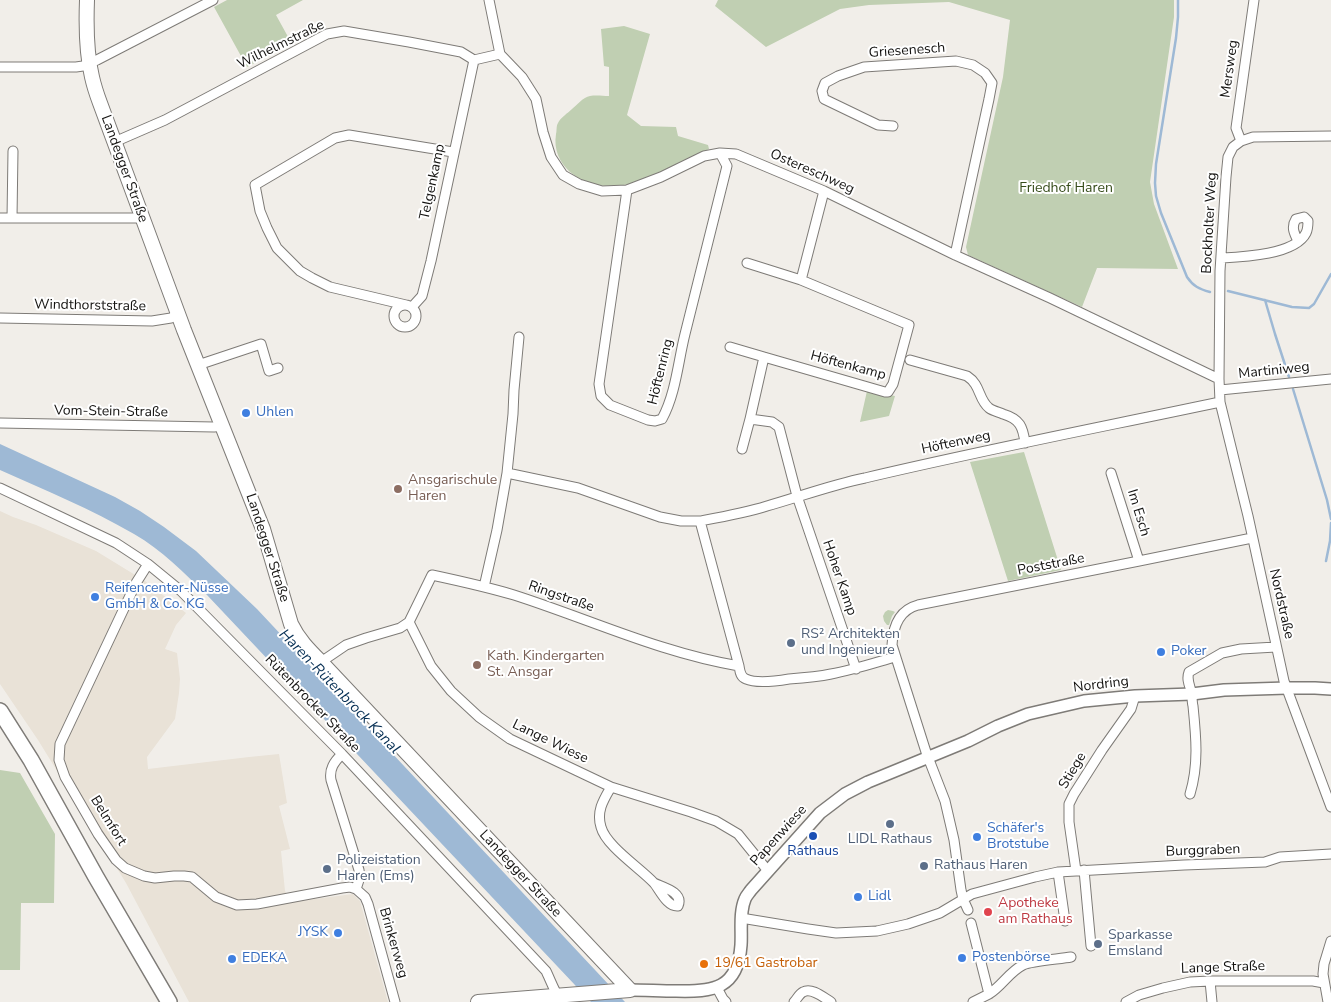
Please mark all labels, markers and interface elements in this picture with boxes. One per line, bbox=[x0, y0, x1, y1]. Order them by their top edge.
street label: Wilhelmstraße bbox=[235, 17, 327, 73]
street label: Mersweg bbox=[1218, 39, 1242, 99]
street label: Griesenesch bbox=[868, 40, 946, 62]
street label: Landegger Straße bbox=[97, 113, 151, 225]
street label: Telgenkamp bbox=[417, 143, 449, 221]
street label: Ostereschweg bbox=[767, 146, 857, 198]
street label: Bockholter Weg bbox=[1199, 172, 1221, 274]
park label: Friedhof Haren bbox=[1019, 181, 1113, 197]
street label: Windthorststraße bbox=[34, 297, 146, 315]
street label: Höftenring bbox=[645, 337, 677, 407]
street label: Höftenkamp bbox=[808, 348, 888, 384]
street label: Martiniweg bbox=[1238, 359, 1310, 383]
street label: Vom-Stein-Straße bbox=[54, 403, 168, 421]
place label: Uhlen bbox=[256, 405, 294, 421]
marker: Uhlen bbox=[240, 407, 252, 419]
street label: Höftenweg bbox=[920, 427, 992, 459]
place label: Ansgarischule Haren bbox=[408, 473, 497, 506]
marker: Ansgarischule Haren bbox=[392, 483, 404, 495]
street label: Im Esch bbox=[1123, 487, 1153, 539]
street label: Landegger Straße bbox=[242, 492, 292, 604]
street label: Hoher Kamp bbox=[818, 538, 860, 618]
street label: Poststraße bbox=[1016, 550, 1086, 580]
street label: Nordstraße bbox=[1265, 567, 1297, 641]
street label: Ringstraße bbox=[526, 578, 596, 616]
place label: Reifencenter-Nüsse GmbH & Co. KG bbox=[105, 581, 229, 614]
marker: Reifencenter-Nüsse GmbH & Co. KG bbox=[89, 591, 101, 603]
water label: Haren-Rütenbrock Kanal bbox=[275, 626, 403, 758]
place label: RS² Architekten und Ingenieure bbox=[801, 627, 900, 660]
marker: RS² Architekten und Ingenieure bbox=[785, 637, 797, 649]
place label: Poker bbox=[1171, 644, 1207, 660]
marker: Poker bbox=[1155, 646, 1167, 658]
place label: Kath. Kindergarten St. Ansgar bbox=[487, 649, 605, 682]
street label: Rütenbrocker Straße bbox=[261, 652, 363, 756]
marker: Kath. Kindergarten St. Ansgar bbox=[471, 659, 483, 671]
street label: Nordring bbox=[1072, 673, 1130, 697]
street label: Lange Wiese bbox=[509, 716, 591, 768]
street label: Stiege bbox=[1056, 750, 1090, 792]
street label: Belmfort bbox=[86, 793, 130, 849]
street label: Papenwiese bbox=[747, 802, 811, 870]
marker: LIDL Rathaus bbox=[884, 818, 896, 830]
place label: Schäfer's Brotstube bbox=[987, 821, 1049, 854]
street label: Landegger Straße bbox=[475, 827, 565, 921]
marker: Rathaus bbox=[807, 830, 819, 842]
marker: Schäfer's Brotstube bbox=[971, 831, 983, 843]
place label: LIDL Rathaus bbox=[848, 832, 932, 848]
street label: Burggraben bbox=[1165, 841, 1241, 861]
place label: Rathaus bbox=[787, 844, 839, 860]
place label: Polizeistation Haren (Ems) bbox=[337, 853, 421, 886]
place label: Rathaus Haren bbox=[934, 858, 1028, 874]
marker: Rathaus Haren bbox=[918, 860, 930, 872]
marker: Polizeistation Haren (Ems) bbox=[321, 863, 333, 875]
place label: Lidl bbox=[868, 889, 891, 905]
marker: Lidl bbox=[852, 891, 864, 903]
place label: Apotheke am Rathaus bbox=[998, 896, 1073, 929]
street label: Brinkerweg bbox=[375, 906, 411, 980]
marker: Apotheke am Rathaus bbox=[982, 906, 994, 918]
place label: JYSK bbox=[298, 925, 328, 941]
marker: JYSK bbox=[332, 927, 344, 939]
place label: Sparkasse Emsland bbox=[1108, 928, 1172, 960]
marker: Sparkasse Emsland bbox=[1092, 938, 1104, 950]
place label: Postenbörse bbox=[972, 950, 1050, 966]
place label: EDEKA bbox=[242, 951, 287, 967]
marker: Postenbörse bbox=[956, 952, 968, 964]
marker: EDEKA bbox=[226, 953, 238, 965]
place label: 19/61 Gastrobar bbox=[714, 956, 818, 972]
marker: 19/61 Gastrobar bbox=[698, 958, 710, 970]
street label: Lange Straße bbox=[1181, 958, 1265, 978]

